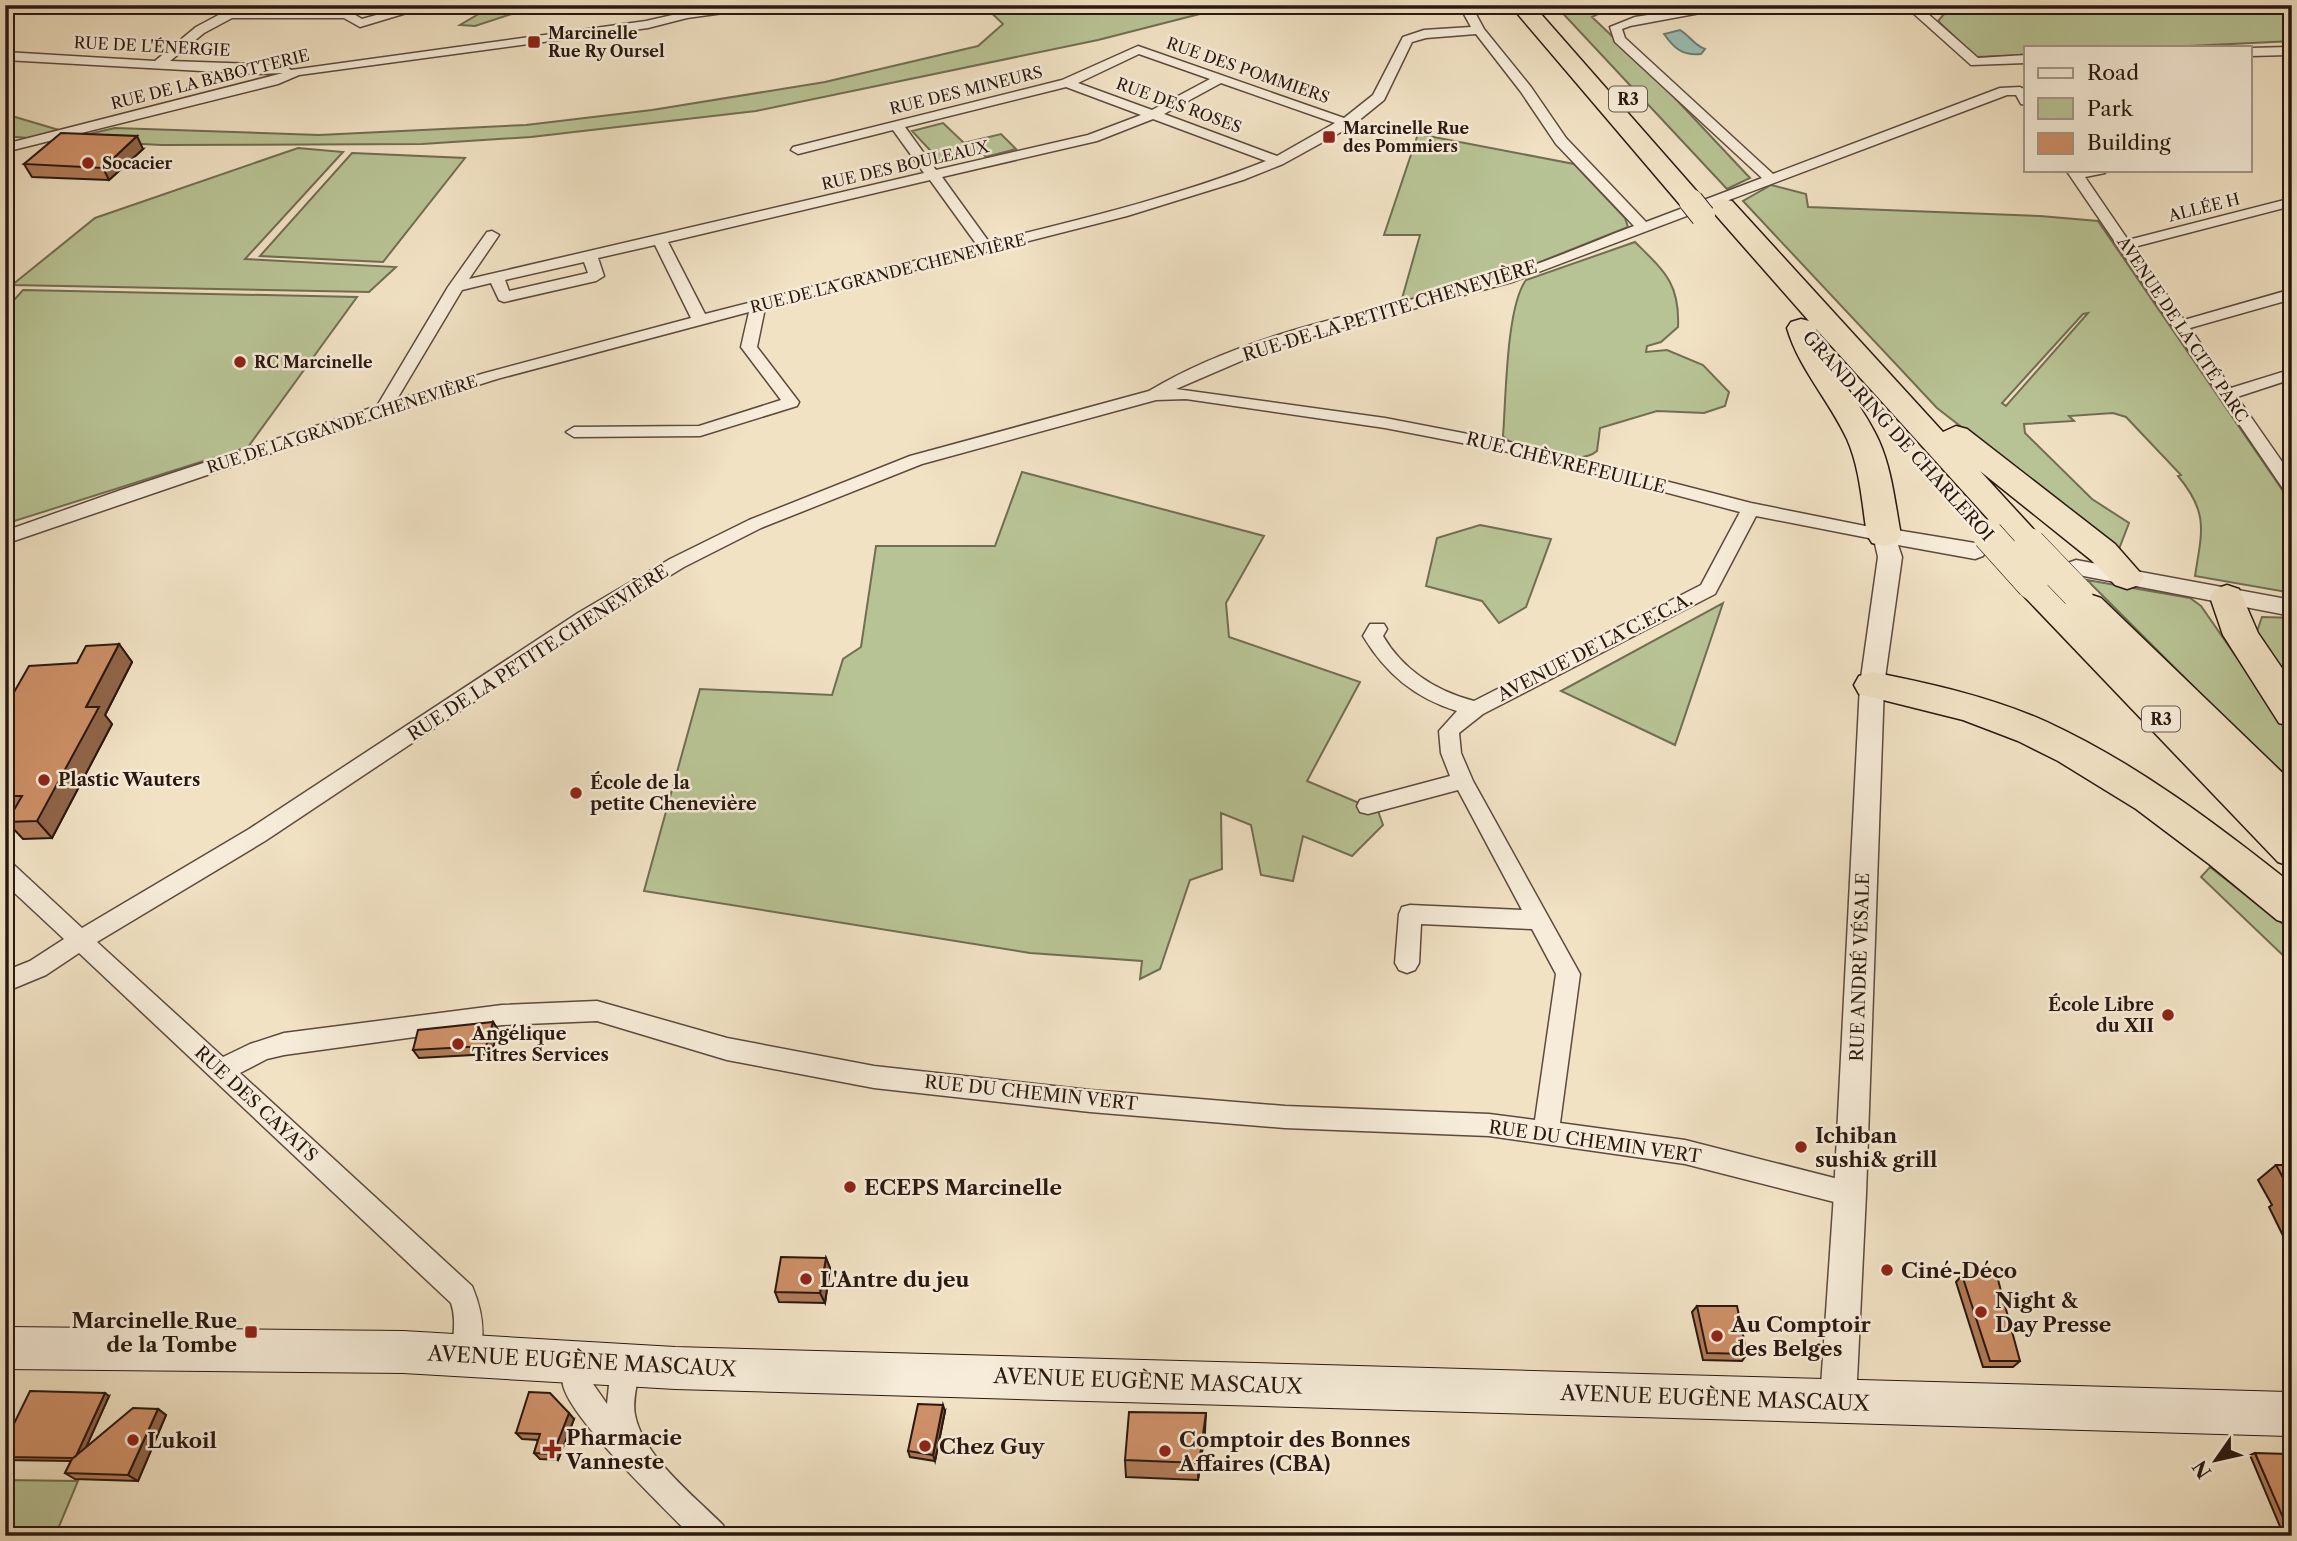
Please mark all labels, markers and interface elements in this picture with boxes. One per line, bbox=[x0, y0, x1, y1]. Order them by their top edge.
place label: Marcinelle Rue Ry Oursel bbox=[548, 23, 665, 61]
street label: RUE DE L'ÉNERGIE bbox=[73, 32, 231, 60]
street label: RUE DES POMMIERS bbox=[1164, 33, 1332, 107]
marker: Marcinelle Rue Ry Oursel bbox=[526, 34, 542, 50]
street label: RUE DE LA BABOTTERIE bbox=[109, 45, 311, 113]
legend bbox=[2024, 46, 2252, 172]
text: Road bbox=[2087, 60, 2139, 85]
street label: RUE DES MINEURS bbox=[887, 61, 1045, 119]
street label: RUE DES ROSES bbox=[1114, 73, 1244, 137]
road number: R3 bbox=[1609, 86, 1647, 111]
text: Park bbox=[2087, 96, 2133, 121]
place label: Marcinelle Rue des Pommiers bbox=[1343, 118, 1470, 156]
marker: Marcinelle Rue des Pommiers bbox=[1321, 129, 1337, 145]
text: Building bbox=[2087, 130, 2172, 155]
street label: RUE DES BOULEAUX bbox=[819, 136, 991, 194]
place label: Socacier bbox=[102, 153, 173, 173]
marker: Socacier bbox=[80, 155, 96, 171]
street label: ALLÉE H bbox=[2165, 188, 2242, 226]
street label: RUE DE LA GRANDE CHENEVIÈRE bbox=[748, 229, 1028, 317]
street label: AVENUE DE LA CITÉ PARC bbox=[2113, 232, 2253, 425]
street label: RUE DE LA PETITE CHENEVIÈRE bbox=[1240, 255, 1540, 366]
street label: GRAND RING DE CHARLEROI bbox=[1798, 326, 1998, 546]
place label: RC Marcinelle bbox=[254, 352, 373, 372]
marker: RC Marcinelle bbox=[232, 354, 248, 370]
street label: RUE DE LA GRANDE CHENEVIÈRE bbox=[204, 371, 480, 477]
street label: RUE CHÈVREFEUILLE bbox=[1464, 427, 1668, 498]
street label: RUE DE LA PETITE CHENEVIÈRE bbox=[403, 559, 673, 746]
street label: AVENUE DE LA C.E.C.A. bbox=[1493, 588, 1696, 706]
road number: R3 bbox=[2142, 706, 2180, 732]
place label: Plastic Wauters bbox=[58, 769, 200, 791]
place label: École de la petite Chenevière bbox=[590, 771, 757, 815]
marker: Plastic Wauters bbox=[36, 772, 52, 788]
marker: École de la petite Chenevière bbox=[568, 785, 584, 801]
street label: RUE ANDRÉ VÉSALE bbox=[1845, 872, 1874, 1062]
place label: École Libre du XII bbox=[2048, 993, 2154, 1037]
marker: École Libre du XII bbox=[2160, 1007, 2176, 1023]
place label: Angélique Titres Services bbox=[471, 1023, 609, 1066]
marker: Angélique Titres Services bbox=[450, 1036, 466, 1052]
street label: RUE DES CAYATS bbox=[190, 1041, 322, 1167]
street label: RUE DU CHEMIN VERT bbox=[923, 1071, 1139, 1115]
street label: RUE DU CHEMIN VERT bbox=[1487, 1116, 1703, 1168]
place label: Ichiban sushi& grill bbox=[1815, 1123, 1937, 1172]
marker: Ichiban sushi& grill bbox=[1793, 1139, 1809, 1155]
place label: ECEPS Marcinelle bbox=[864, 1175, 1062, 1200]
marker: ECEPS Marcinelle bbox=[842, 1179, 858, 1195]
place label: Ciné-Déco bbox=[1901, 1258, 2017, 1283]
marker: Ciné-Déco bbox=[1879, 1262, 1895, 1278]
place label: L'Antre du jeu bbox=[820, 1267, 970, 1292]
marker: L'Antre du jeu bbox=[798, 1271, 814, 1287]
place label: Night & Day Presse bbox=[1995, 1288, 2111, 1337]
marker: Night & Day Presse bbox=[1973, 1304, 1989, 1320]
place label: Marcinelle Rue de la Tombe bbox=[71, 1308, 237, 1357]
place label: Au Comptoir des Belges bbox=[1730, 1312, 1872, 1361]
marker: Marcinelle Rue de la Tombe bbox=[243, 1324, 259, 1340]
marker: Au Comptoir des Belges bbox=[1709, 1328, 1725, 1344]
street label: AVENUE EUGÈNE MASCAUX bbox=[426, 1340, 738, 1382]
street label: AVENUE EUGÈNE MASCAUX bbox=[992, 1363, 1304, 1399]
street label: AVENUE EUGÈNE MASCAUX bbox=[1559, 1380, 1871, 1416]
place label: Pharmacie Vanneste bbox=[565, 1425, 682, 1474]
north arrow bbox=[2182, 1426, 2252, 1496]
place label: Comptoir des Bonnes Affaires (CBA) bbox=[1178, 1427, 1410, 1476]
place label: Lukoil bbox=[147, 1428, 217, 1453]
marker: Lukoil bbox=[125, 1432, 141, 1448]
place label: Chez Guy bbox=[939, 1434, 1045, 1459]
marker: Chez Guy bbox=[917, 1438, 933, 1454]
marker: Pharmacie Vanneste bbox=[544, 1441, 560, 1457]
marker: Comptoir des Bonnes Affaires (CBA) bbox=[1157, 1443, 1173, 1459]
text: N bbox=[2188, 1456, 2216, 1483]

